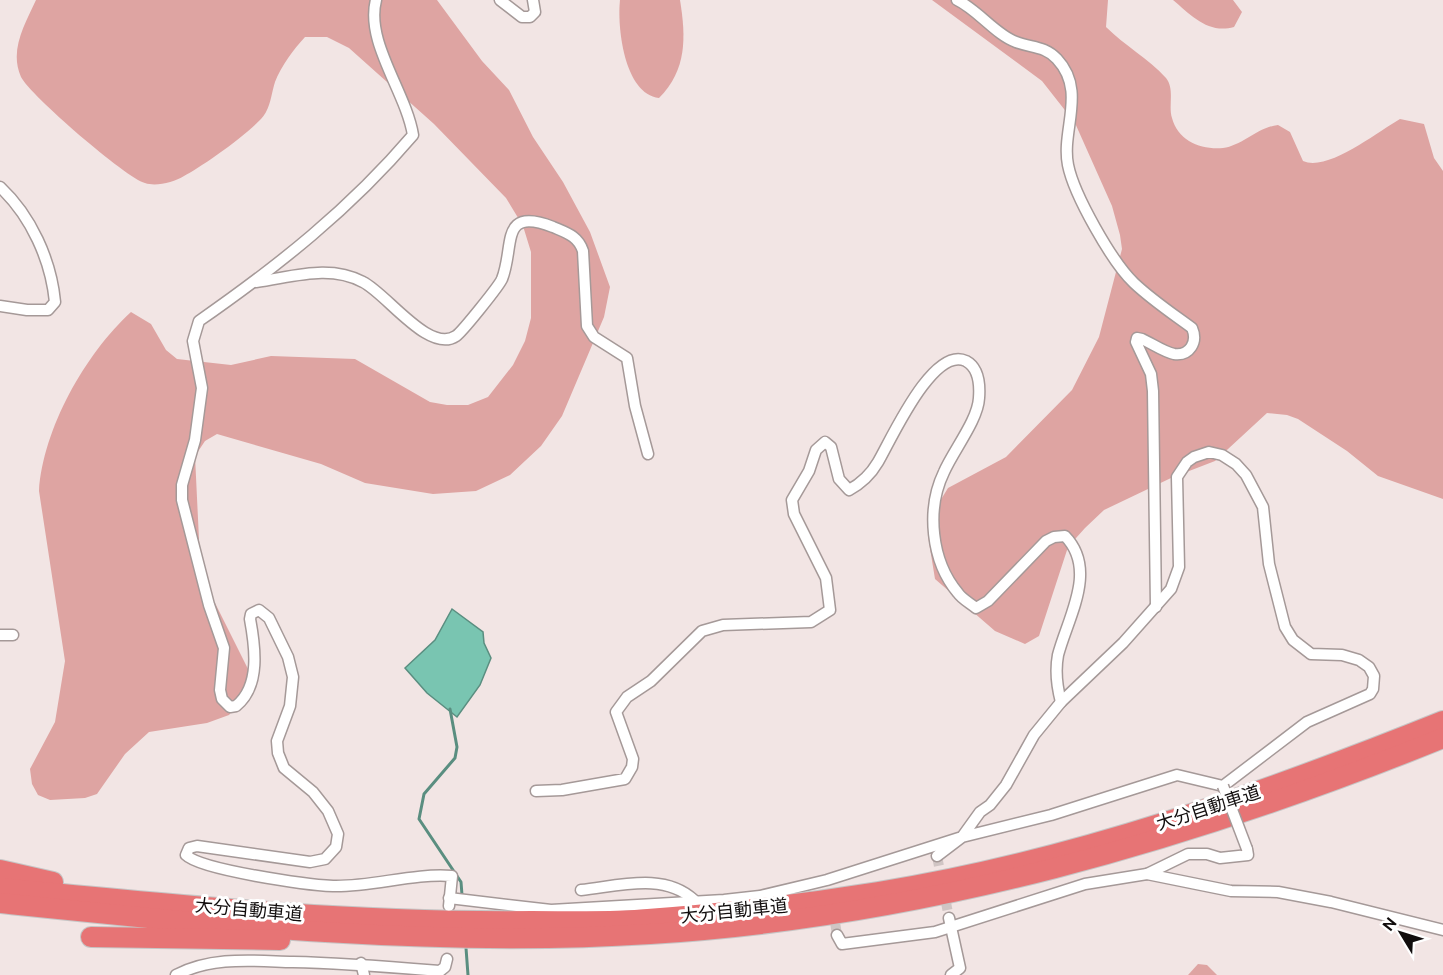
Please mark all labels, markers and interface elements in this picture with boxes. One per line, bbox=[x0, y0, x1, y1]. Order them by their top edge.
street label: 大分自動車道 bbox=[1154, 781, 1262, 833]
street label: 大分自動車道 bbox=[194, 894, 304, 924]
street label: 大分自動車道 bbox=[679, 894, 789, 926]
north arrow bbox=[1371, 903, 1431, 963]
text: N bbox=[1378, 914, 1400, 934]

